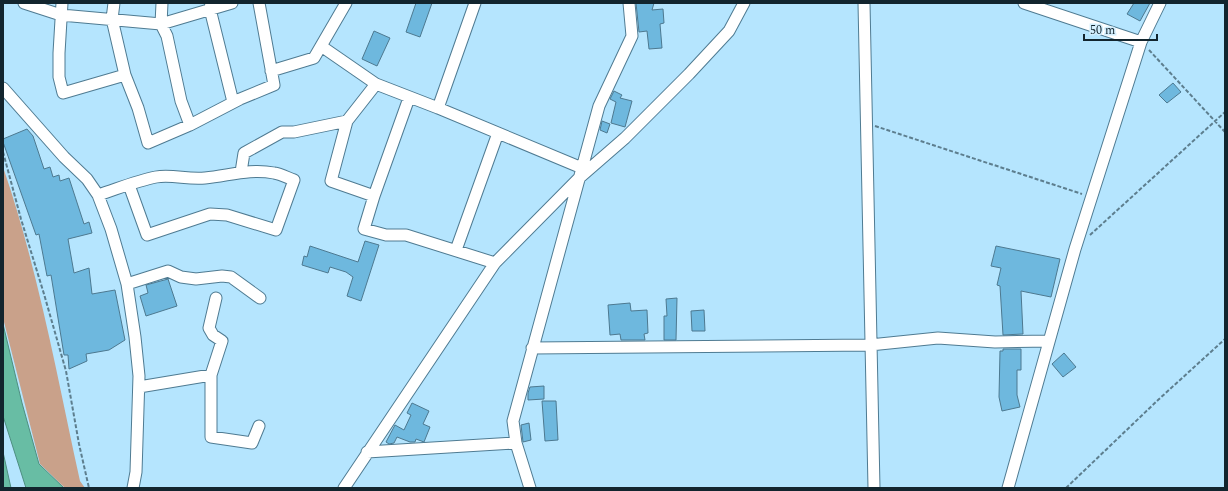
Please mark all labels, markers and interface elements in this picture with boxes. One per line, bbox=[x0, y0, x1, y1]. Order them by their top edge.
scale bar bbox=[1084, 16, 1157, 42]
text: 50 m bbox=[1090, 21, 1115, 40]

